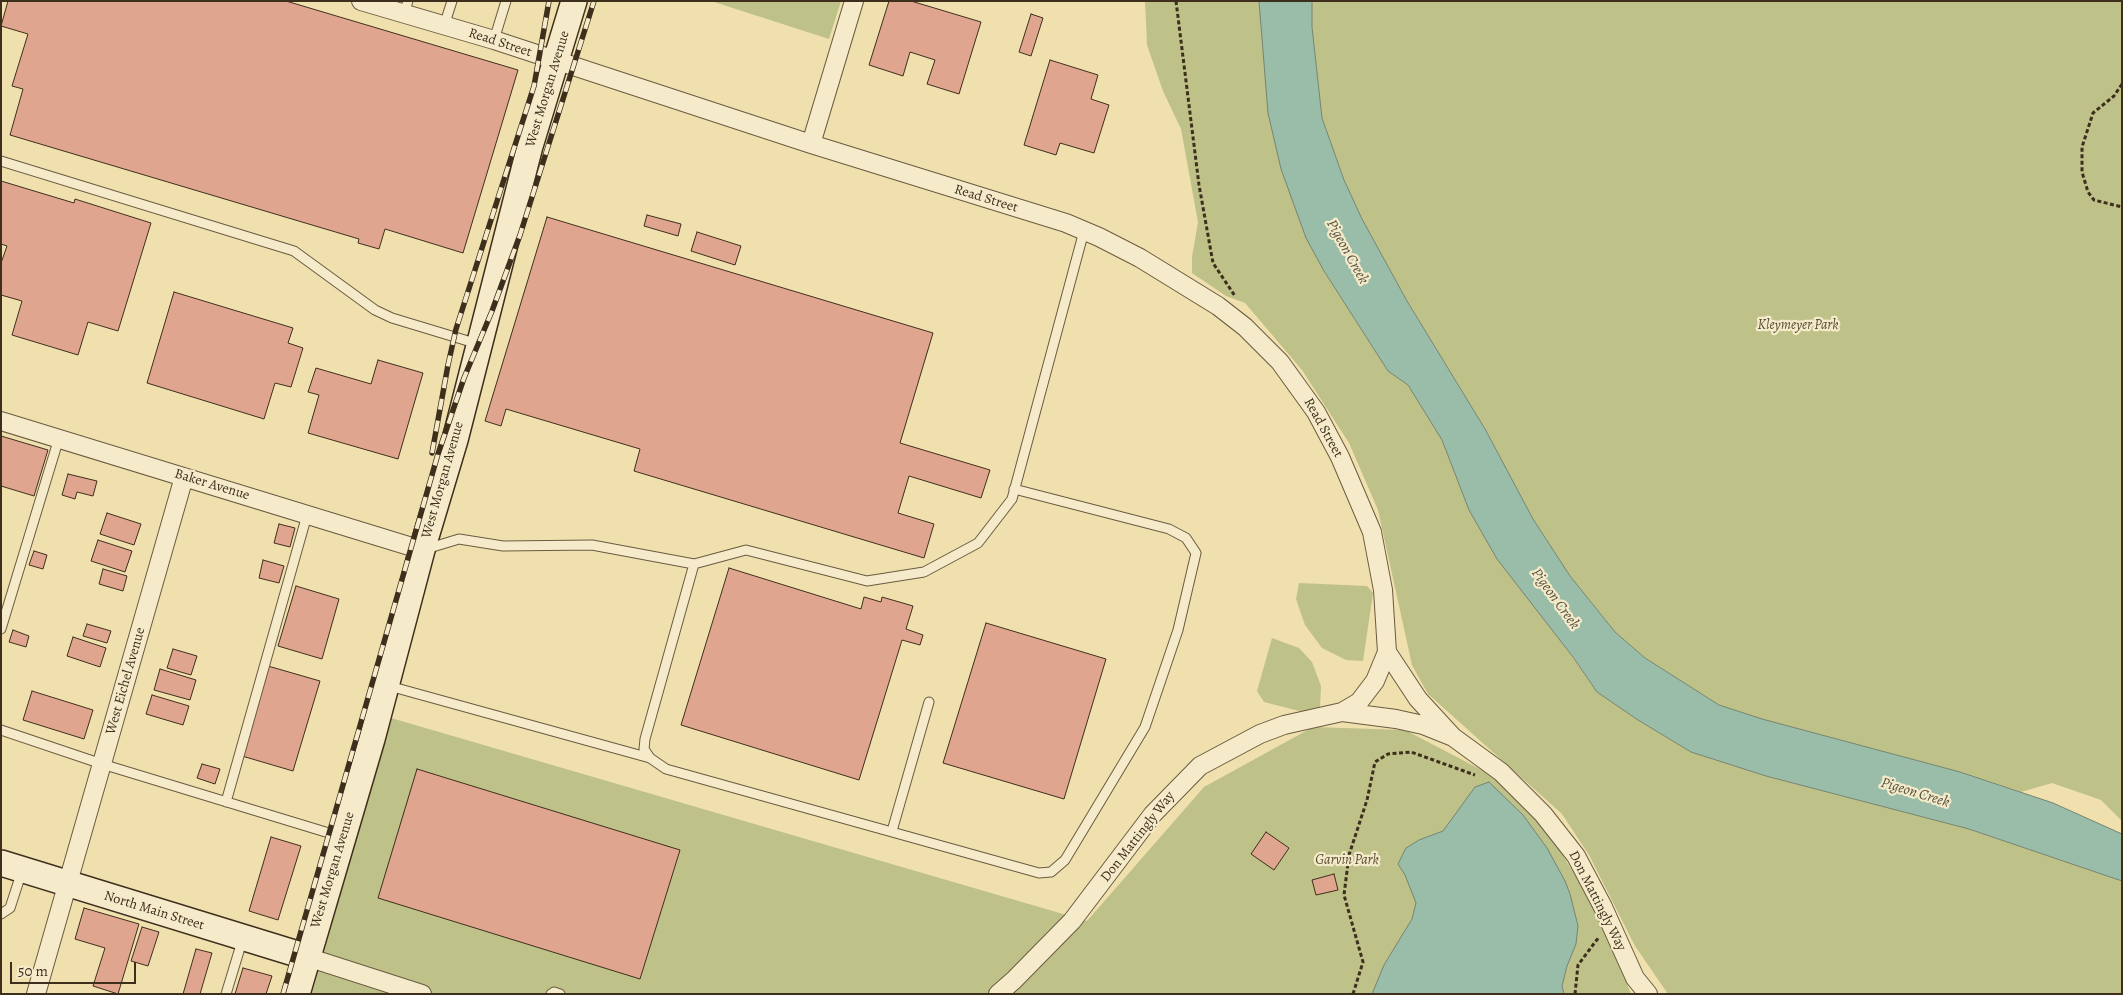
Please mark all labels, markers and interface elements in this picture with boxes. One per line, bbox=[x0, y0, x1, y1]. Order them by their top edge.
street label: Read Street bbox=[466, 25, 534, 61]
street label: West Morgan Avenue bbox=[522, 29, 574, 149]
street label: Read Street bbox=[952, 181, 1020, 217]
water label: Pigeon Creek bbox=[1322, 217, 1372, 287]
park label: Kleymeyer Park bbox=[1758, 318, 1838, 334]
street label: Read Street bbox=[1300, 395, 1346, 461]
street label: West Morgan Avenue bbox=[418, 420, 468, 540]
street label: Baker Avenue bbox=[172, 466, 252, 504]
water label: Pigeon Creek bbox=[1527, 565, 1583, 633]
street label: West Eichel Avenue bbox=[103, 626, 149, 736]
water label: Pigeon Creek bbox=[1878, 774, 1952, 812]
street label: Don Mattingly Way bbox=[1097, 788, 1179, 886]
street label: West Morgan Avenue bbox=[307, 810, 359, 930]
street label: Don Mattingly Way bbox=[1564, 848, 1630, 954]
park label: Garvin Park bbox=[1315, 853, 1379, 869]
street label: North Main Street bbox=[102, 888, 206, 934]
scale bar bbox=[12, 952, 139, 984]
text: 50 m bbox=[18, 961, 48, 981]

